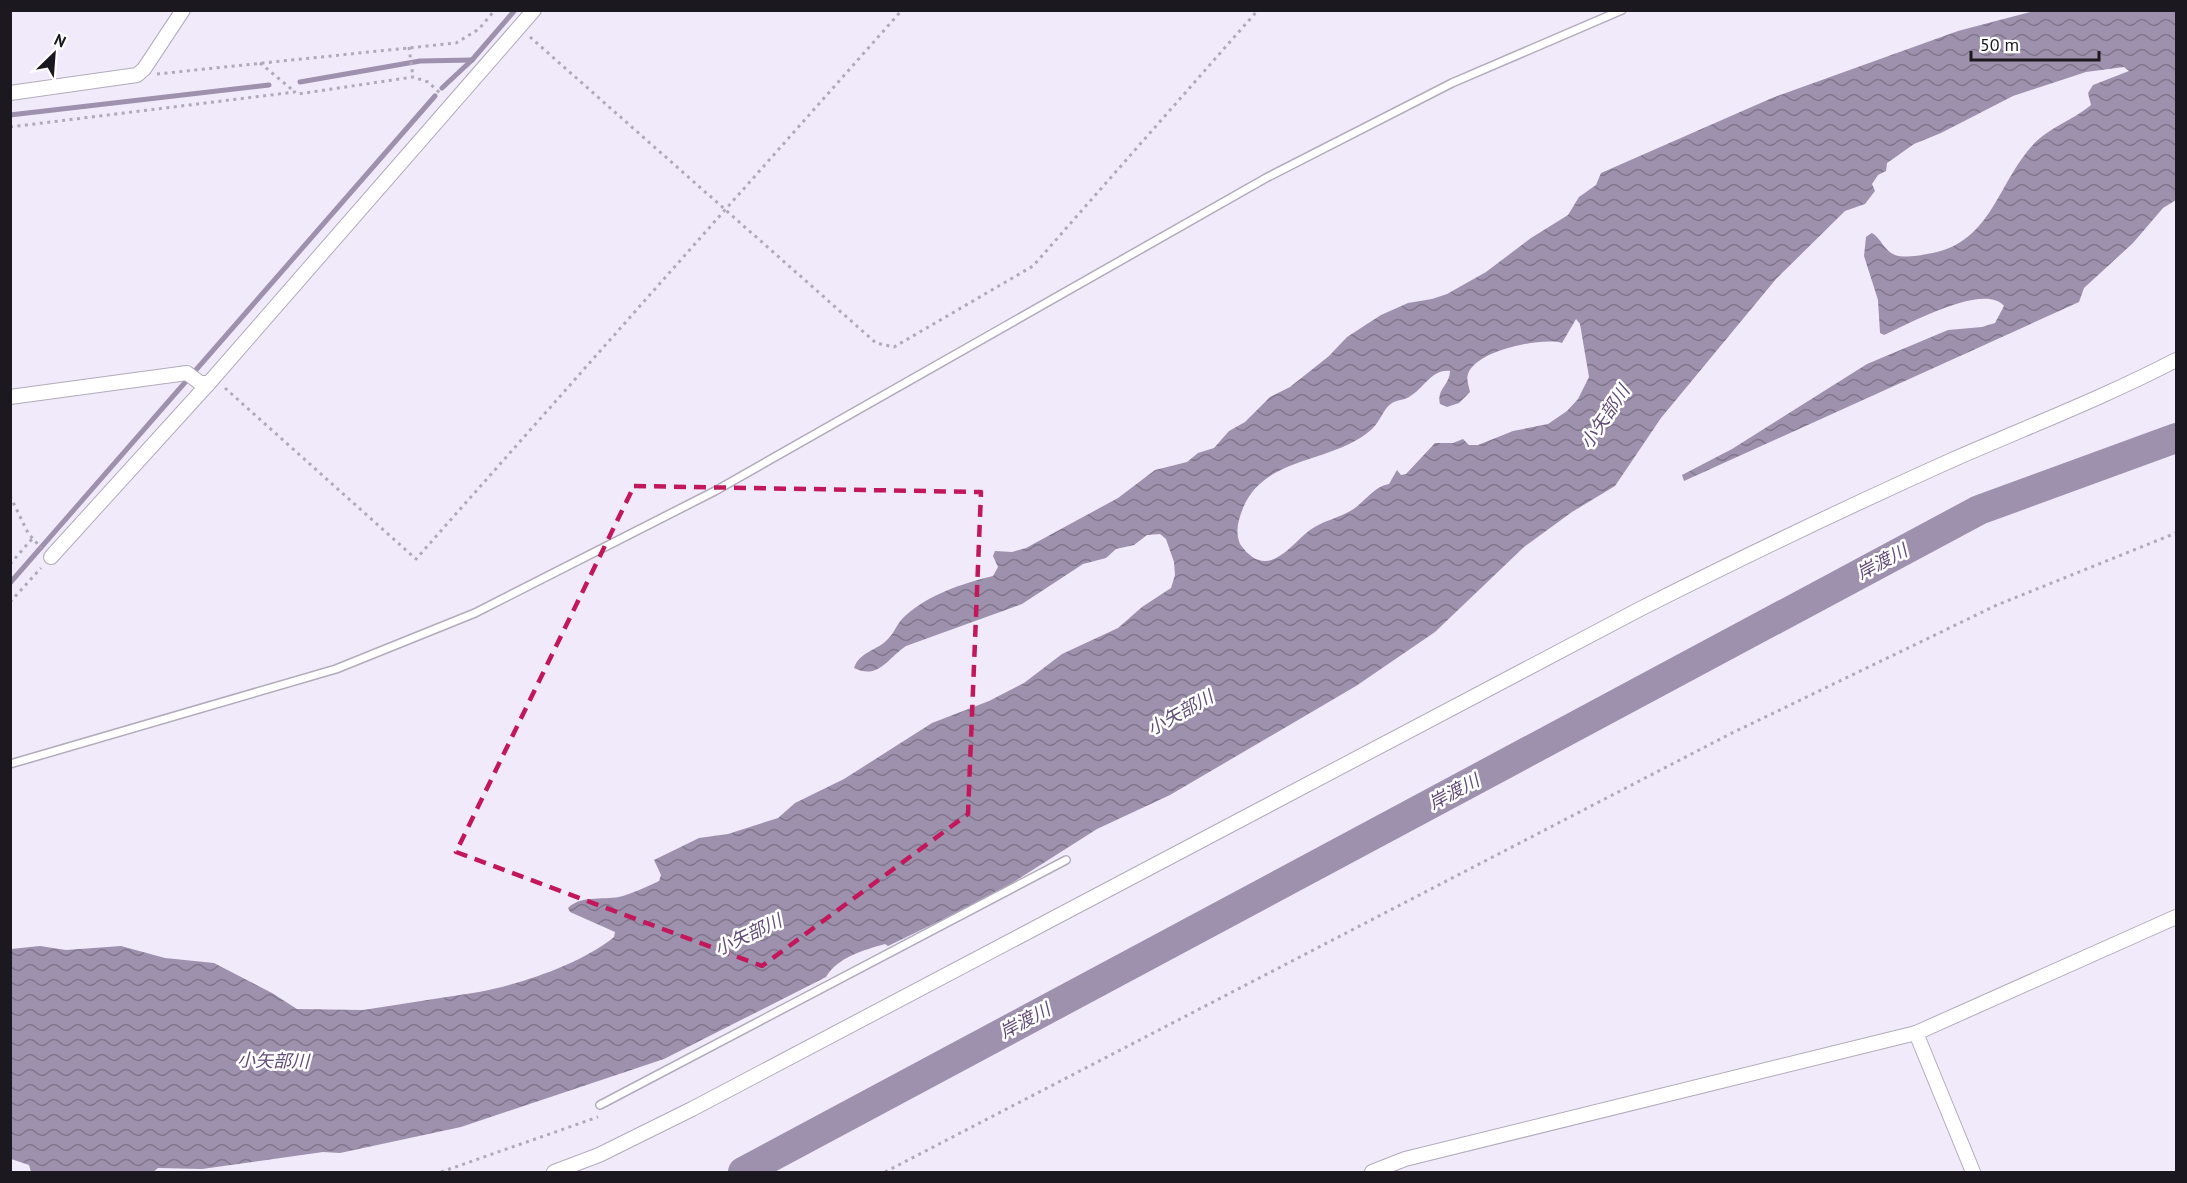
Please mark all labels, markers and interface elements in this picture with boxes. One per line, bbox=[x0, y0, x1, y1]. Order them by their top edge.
north arrow bbox=[24, 24, 84, 84]
scale bar bbox=[1971, 24, 2098, 62]
text: N bbox=[51, 29, 69, 52]
text: 50 m bbox=[1980, 33, 2019, 56]
water label: 小矢部川 bbox=[1575, 379, 1635, 453]
water label: 岸渡川 bbox=[1853, 538, 1913, 584]
water label: 小矢部川 bbox=[1143, 684, 1219, 740]
water label: 岸渡川 bbox=[1425, 768, 1485, 814]
water label: 小矢部川 bbox=[710, 908, 787, 960]
water label: 岸渡川 bbox=[996, 997, 1056, 1043]
water label: 小矢部川 bbox=[237, 1048, 311, 1073]

